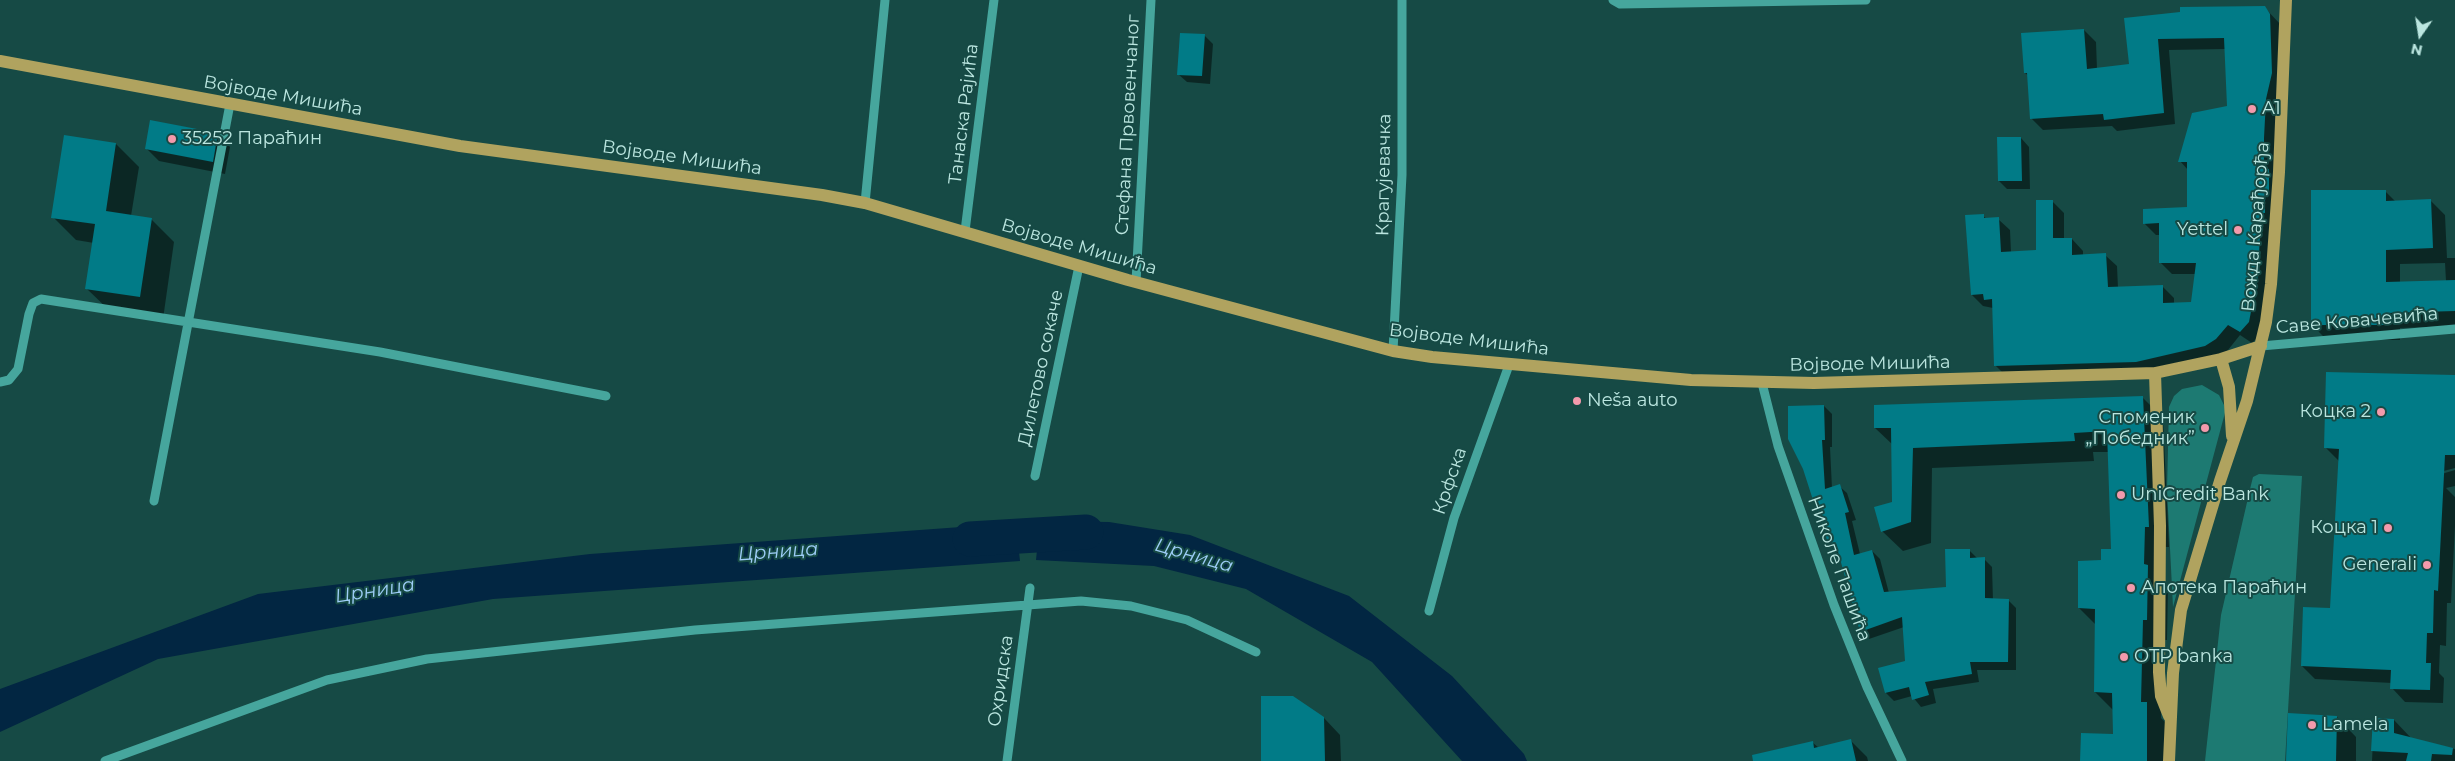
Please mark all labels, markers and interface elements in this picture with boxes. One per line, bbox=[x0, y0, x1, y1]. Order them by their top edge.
north arrow bbox=[2395, 10, 2445, 60]
street label: Стефана Првовенчаног bbox=[1111, 14, 1145, 236]
text: N bbox=[2409, 40, 2424, 60]
street label: Танаска Рајића bbox=[945, 42, 983, 186]
street label: Војводе Мишића bbox=[202, 71, 364, 121]
place label: A1 bbox=[2262, 98, 2281, 120]
marker: A1 bbox=[2246, 103, 2258, 115]
street label: Крагујевачка bbox=[1372, 114, 1396, 236]
place label: 35252 Параћин bbox=[182, 128, 322, 150]
marker: 35252 Параћин bbox=[166, 133, 178, 145]
street label: Војводе Мишића bbox=[601, 136, 763, 180]
street label: Вожда Карађорђа bbox=[2238, 141, 2274, 313]
street label: Војводе Мишића bbox=[999, 214, 1159, 280]
place label: Yettel bbox=[2177, 219, 2228, 241]
marker: Yettel bbox=[2232, 224, 2244, 236]
street label: Дилетово сокаче bbox=[1014, 288, 1068, 448]
street label: Саве Ковачевића bbox=[2275, 303, 2439, 339]
street label: Војводе Мишића bbox=[1388, 319, 1550, 361]
street label: Војводе Мишића bbox=[1789, 352, 1951, 376]
place label: Neša auto bbox=[1587, 390, 1678, 412]
marker: Neša auto bbox=[1571, 395, 1583, 407]
place label: Коцка 2 bbox=[2299, 401, 2371, 423]
marker: Коцка 2 bbox=[2375, 406, 2387, 418]
place label: Споменик „Победник” bbox=[2085, 407, 2195, 449]
marker: Споменик „Победник” bbox=[2199, 422, 2211, 434]
street label: Крфска bbox=[1428, 444, 1472, 518]
place label: UniCredit Bank bbox=[2131, 484, 2269, 506]
marker: UniCredit Bank bbox=[2115, 489, 2127, 501]
street label: Николе Пашића bbox=[1803, 493, 1875, 645]
place label: Коцка 1 bbox=[2310, 517, 2378, 539]
marker: Коцка 1 bbox=[2382, 522, 2394, 534]
water label: Црница bbox=[1152, 534, 1236, 578]
water label: Црница bbox=[737, 538, 819, 566]
place label: Generali bbox=[2342, 554, 2417, 576]
marker: Generali bbox=[2421, 559, 2433, 571]
water label: Црница bbox=[333, 573, 417, 609]
place label: Апотека Параћин bbox=[2141, 577, 2307, 599]
marker: Апотека Параћин bbox=[2125, 582, 2137, 594]
street label: Охридска bbox=[984, 634, 1018, 728]
place label: OTP banka bbox=[2134, 646, 2233, 668]
marker: OTP banka bbox=[2118, 651, 2130, 663]
place label: Lamela bbox=[2322, 714, 2389, 736]
marker: Lamela bbox=[2306, 719, 2318, 731]

